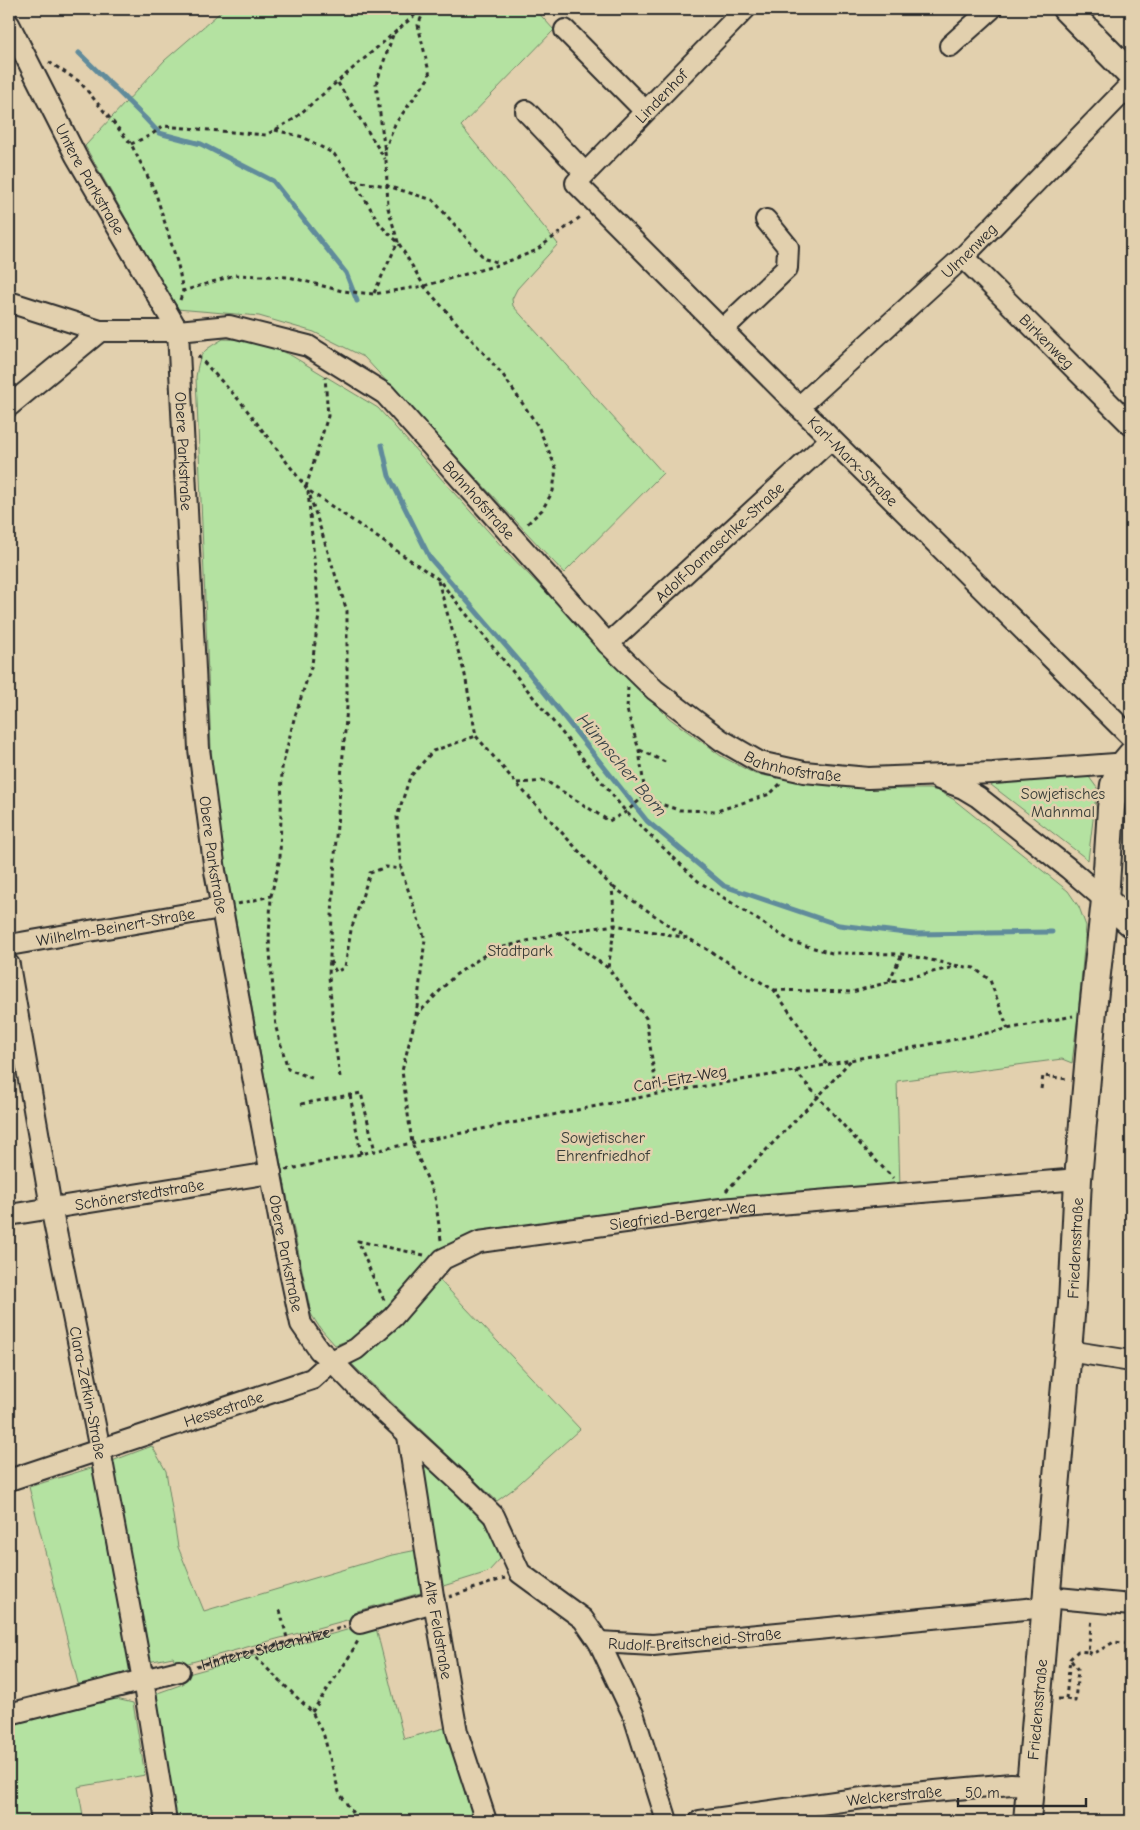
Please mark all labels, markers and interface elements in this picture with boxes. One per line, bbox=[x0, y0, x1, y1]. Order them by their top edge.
street label: Lindenhof bbox=[632, 65, 693, 127]
street label: Untere Parkstraße bbox=[51, 121, 128, 238]
street label: Ulmenweg bbox=[938, 220, 1001, 282]
street label: Birkenweg bbox=[1015, 311, 1078, 373]
street label: Obere Parkstraße bbox=[171, 391, 195, 511]
street label: Karl-Marx-Straße bbox=[804, 413, 901, 510]
street label: Bahnhofstraße bbox=[439, 457, 518, 543]
street label: Adolf-Damaschke-Straße bbox=[652, 479, 788, 606]
water label: Hünnscher Born bbox=[572, 709, 671, 821]
street label: Bahnhofstraße bbox=[741, 747, 842, 785]
park label: Sowjetisches Mahnmal bbox=[1021, 785, 1105, 821]
street label: Obere Parkstraße bbox=[195, 795, 231, 915]
street label: Wilhelm-Beinert-Straße bbox=[35, 905, 196, 950]
park label: Stadtpark bbox=[487, 942, 553, 960]
street label: Carl-Eitz-Weg bbox=[632, 1062, 728, 1096]
park label: Sowjetischer Ehrenfriedhof bbox=[556, 1129, 651, 1165]
street label: Schönerstedtstraße bbox=[74, 1176, 205, 1214]
street label: Obere Parkstraße bbox=[265, 1193, 306, 1314]
street label: Friedensstraße bbox=[1064, 1197, 1087, 1299]
street label: Siegfried-Berger-Weg bbox=[608, 1198, 757, 1234]
street label: Clara-Zetkin-Straße bbox=[65, 1325, 110, 1461]
street label: Hessestraße bbox=[182, 1388, 266, 1431]
street label: Alte Feldstraße bbox=[421, 1579, 456, 1681]
street label: Hintere Siebenhitze bbox=[199, 1623, 333, 1674]
street label: Rudolf-Breitscheid-Straße bbox=[607, 1625, 782, 1655]
street label: Friedensstraße bbox=[1024, 1658, 1051, 1761]
scale bar bbox=[958, 1775, 1085, 1807]
street label: Welckerstraße bbox=[845, 1782, 943, 1810]
text: 50 m bbox=[965, 1784, 1000, 1802]

